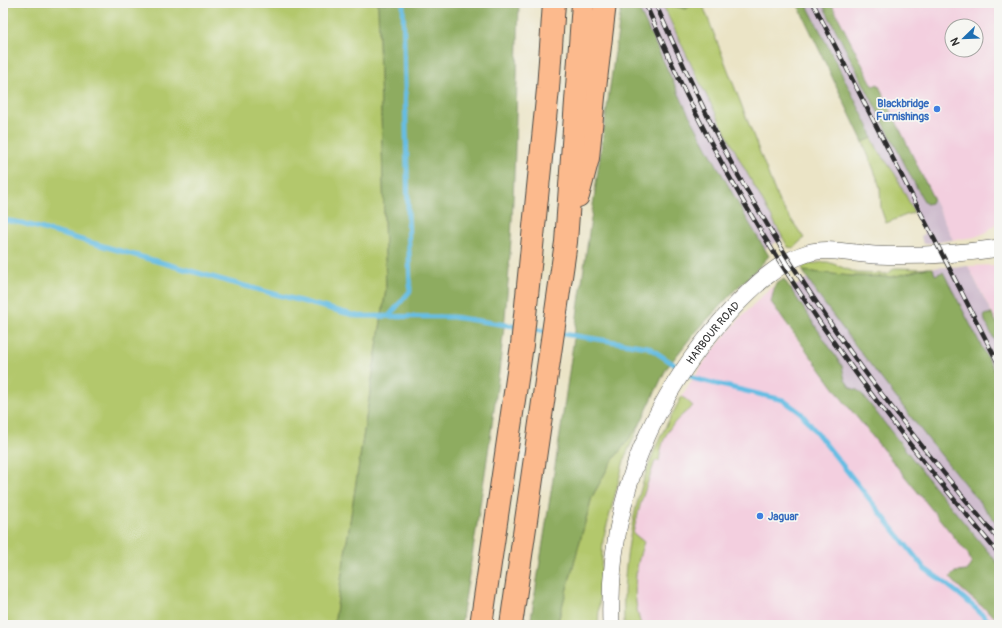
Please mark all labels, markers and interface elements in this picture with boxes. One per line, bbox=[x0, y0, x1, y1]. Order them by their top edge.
north arrow bbox=[944, 18, 984, 58]
text: N bbox=[948, 35, 963, 48]
place label: Blackbridge Furnishings bbox=[876, 97, 930, 123]
marker: Blackbridge Furnishings bbox=[932, 104, 942, 114]
street label: HARBOUR ROAD bbox=[683, 299, 742, 367]
place label: Jaguar bbox=[768, 510, 800, 523]
marker: Jaguar bbox=[755, 511, 765, 521]

